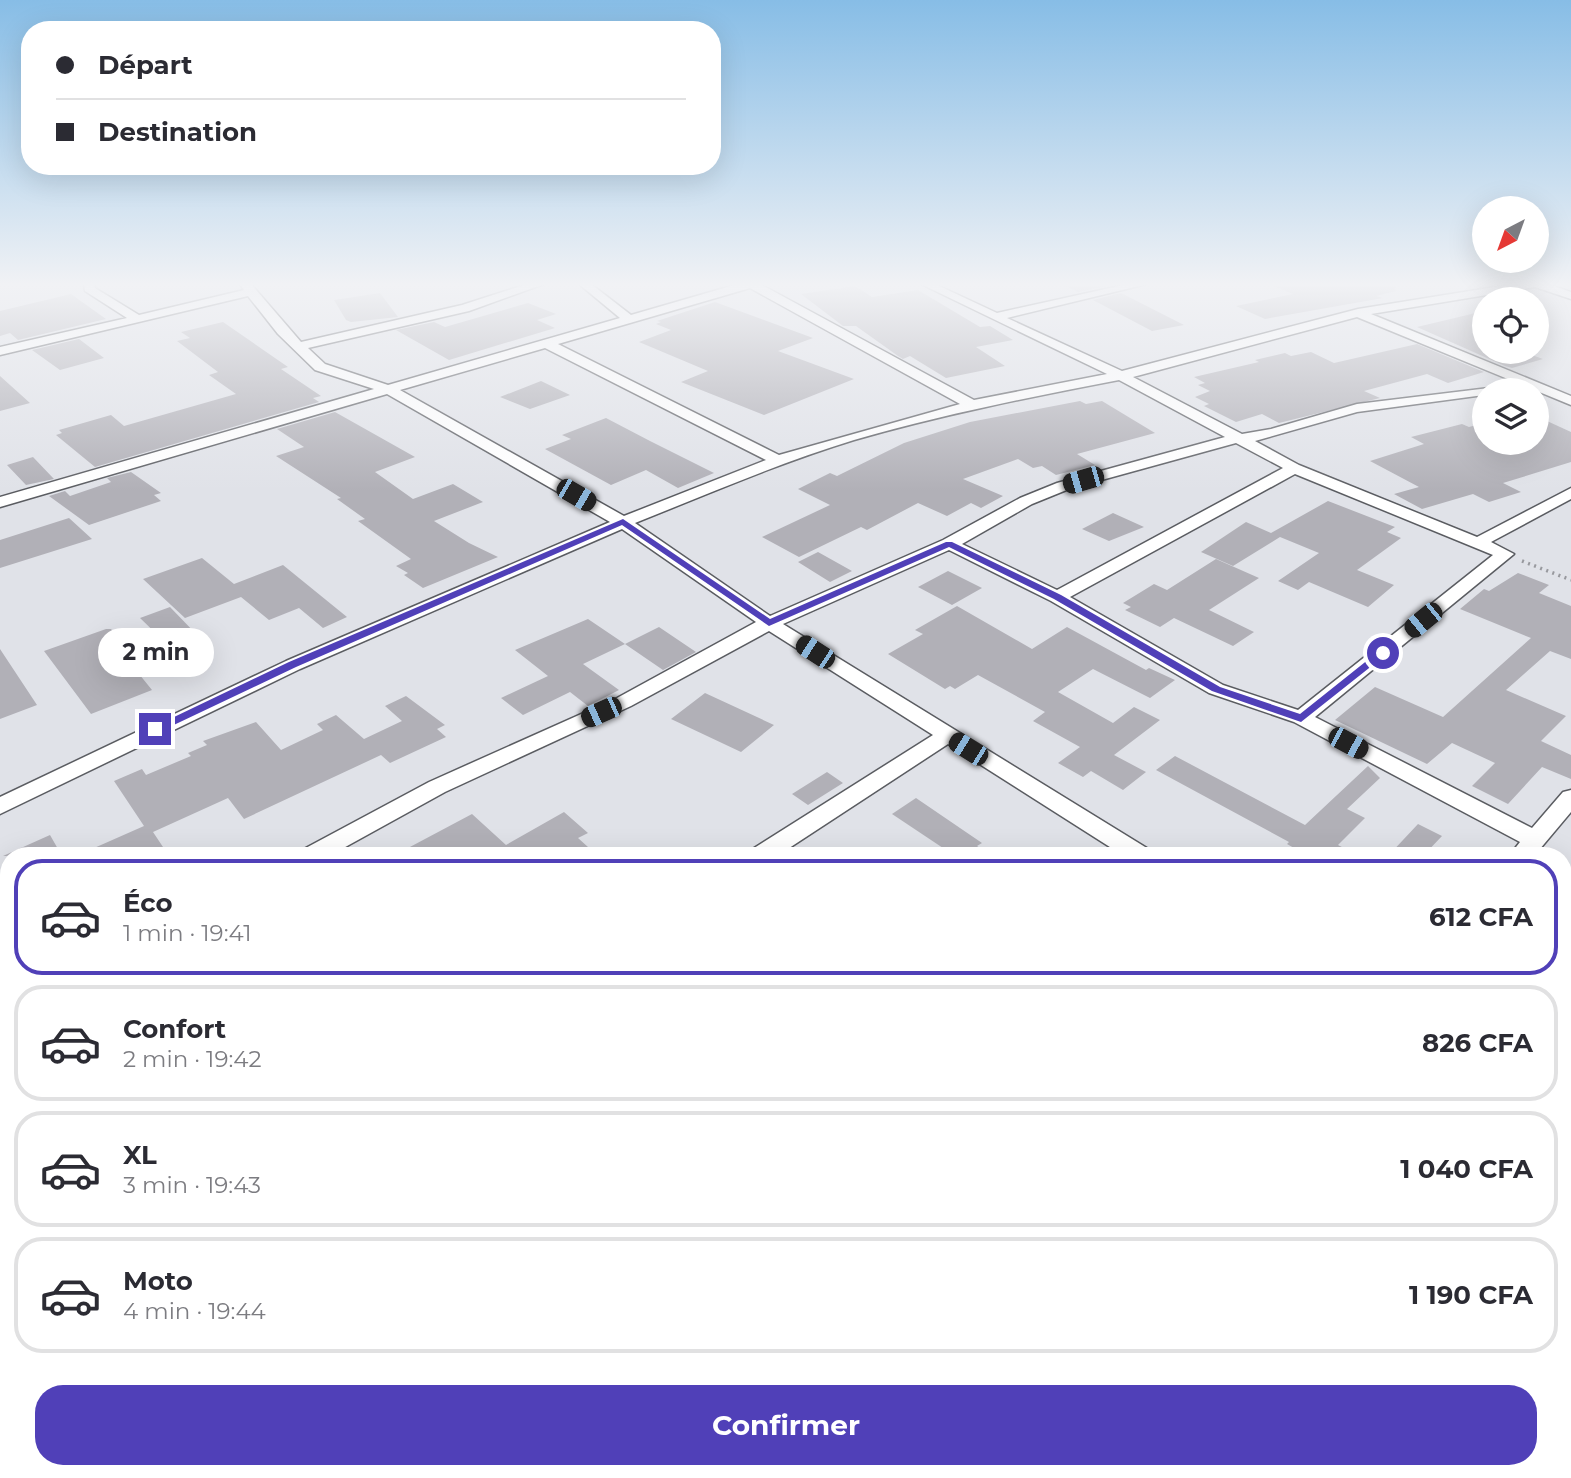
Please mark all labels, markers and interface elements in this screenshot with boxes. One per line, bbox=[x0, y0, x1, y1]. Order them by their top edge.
text: Départ bbox=[98, 49, 193, 81]
text: Destination bbox=[98, 116, 257, 148]
north arrow bbox=[1472, 196, 1549, 273]
map controls bbox=[1472, 196, 1549, 455]
button: locate bbox=[1472, 287, 1549, 364]
button: layers bbox=[1472, 378, 1549, 455]
car bbox=[1060, 464, 1107, 496]
car bbox=[553, 475, 600, 515]
car bbox=[1401, 599, 1446, 641]
callout: 2 min bbox=[97, 628, 213, 676]
car bbox=[792, 632, 839, 672]
route start bbox=[1367, 637, 1399, 669]
text: 2 min bbox=[122, 638, 190, 666]
car bbox=[578, 694, 625, 730]
route end bbox=[139, 713, 171, 745]
car bbox=[1325, 724, 1372, 762]
car bbox=[945, 729, 992, 769]
icon: car bbox=[39, 886, 102, 949]
text: Éco bbox=[123, 887, 173, 919]
text: 612 CFA bbox=[1429, 901, 1533, 933]
text: 1 min · 19:41 bbox=[123, 919, 251, 947]
icon: car bbox=[39, 1012, 102, 1075]
text: Confort bbox=[123, 1013, 226, 1045]
text: 826 CFA bbox=[1422, 1027, 1533, 1059]
text: 2 min · 19:42 bbox=[123, 1045, 261, 1073]
icon: car bbox=[39, 1138, 102, 1201]
text: XL bbox=[123, 1139, 157, 1171]
text: 1 040 CFA bbox=[1400, 1153, 1533, 1185]
text: 3 min · 19:43 bbox=[123, 1171, 261, 1199]
icon: car bbox=[39, 1264, 102, 1327]
text: Moto bbox=[123, 1265, 193, 1297]
text: 1 190 CFA bbox=[1409, 1279, 1533, 1311]
text: 4 min · 19:44 bbox=[123, 1297, 266, 1325]
button: Confirmer bbox=[35, 1385, 1537, 1465]

